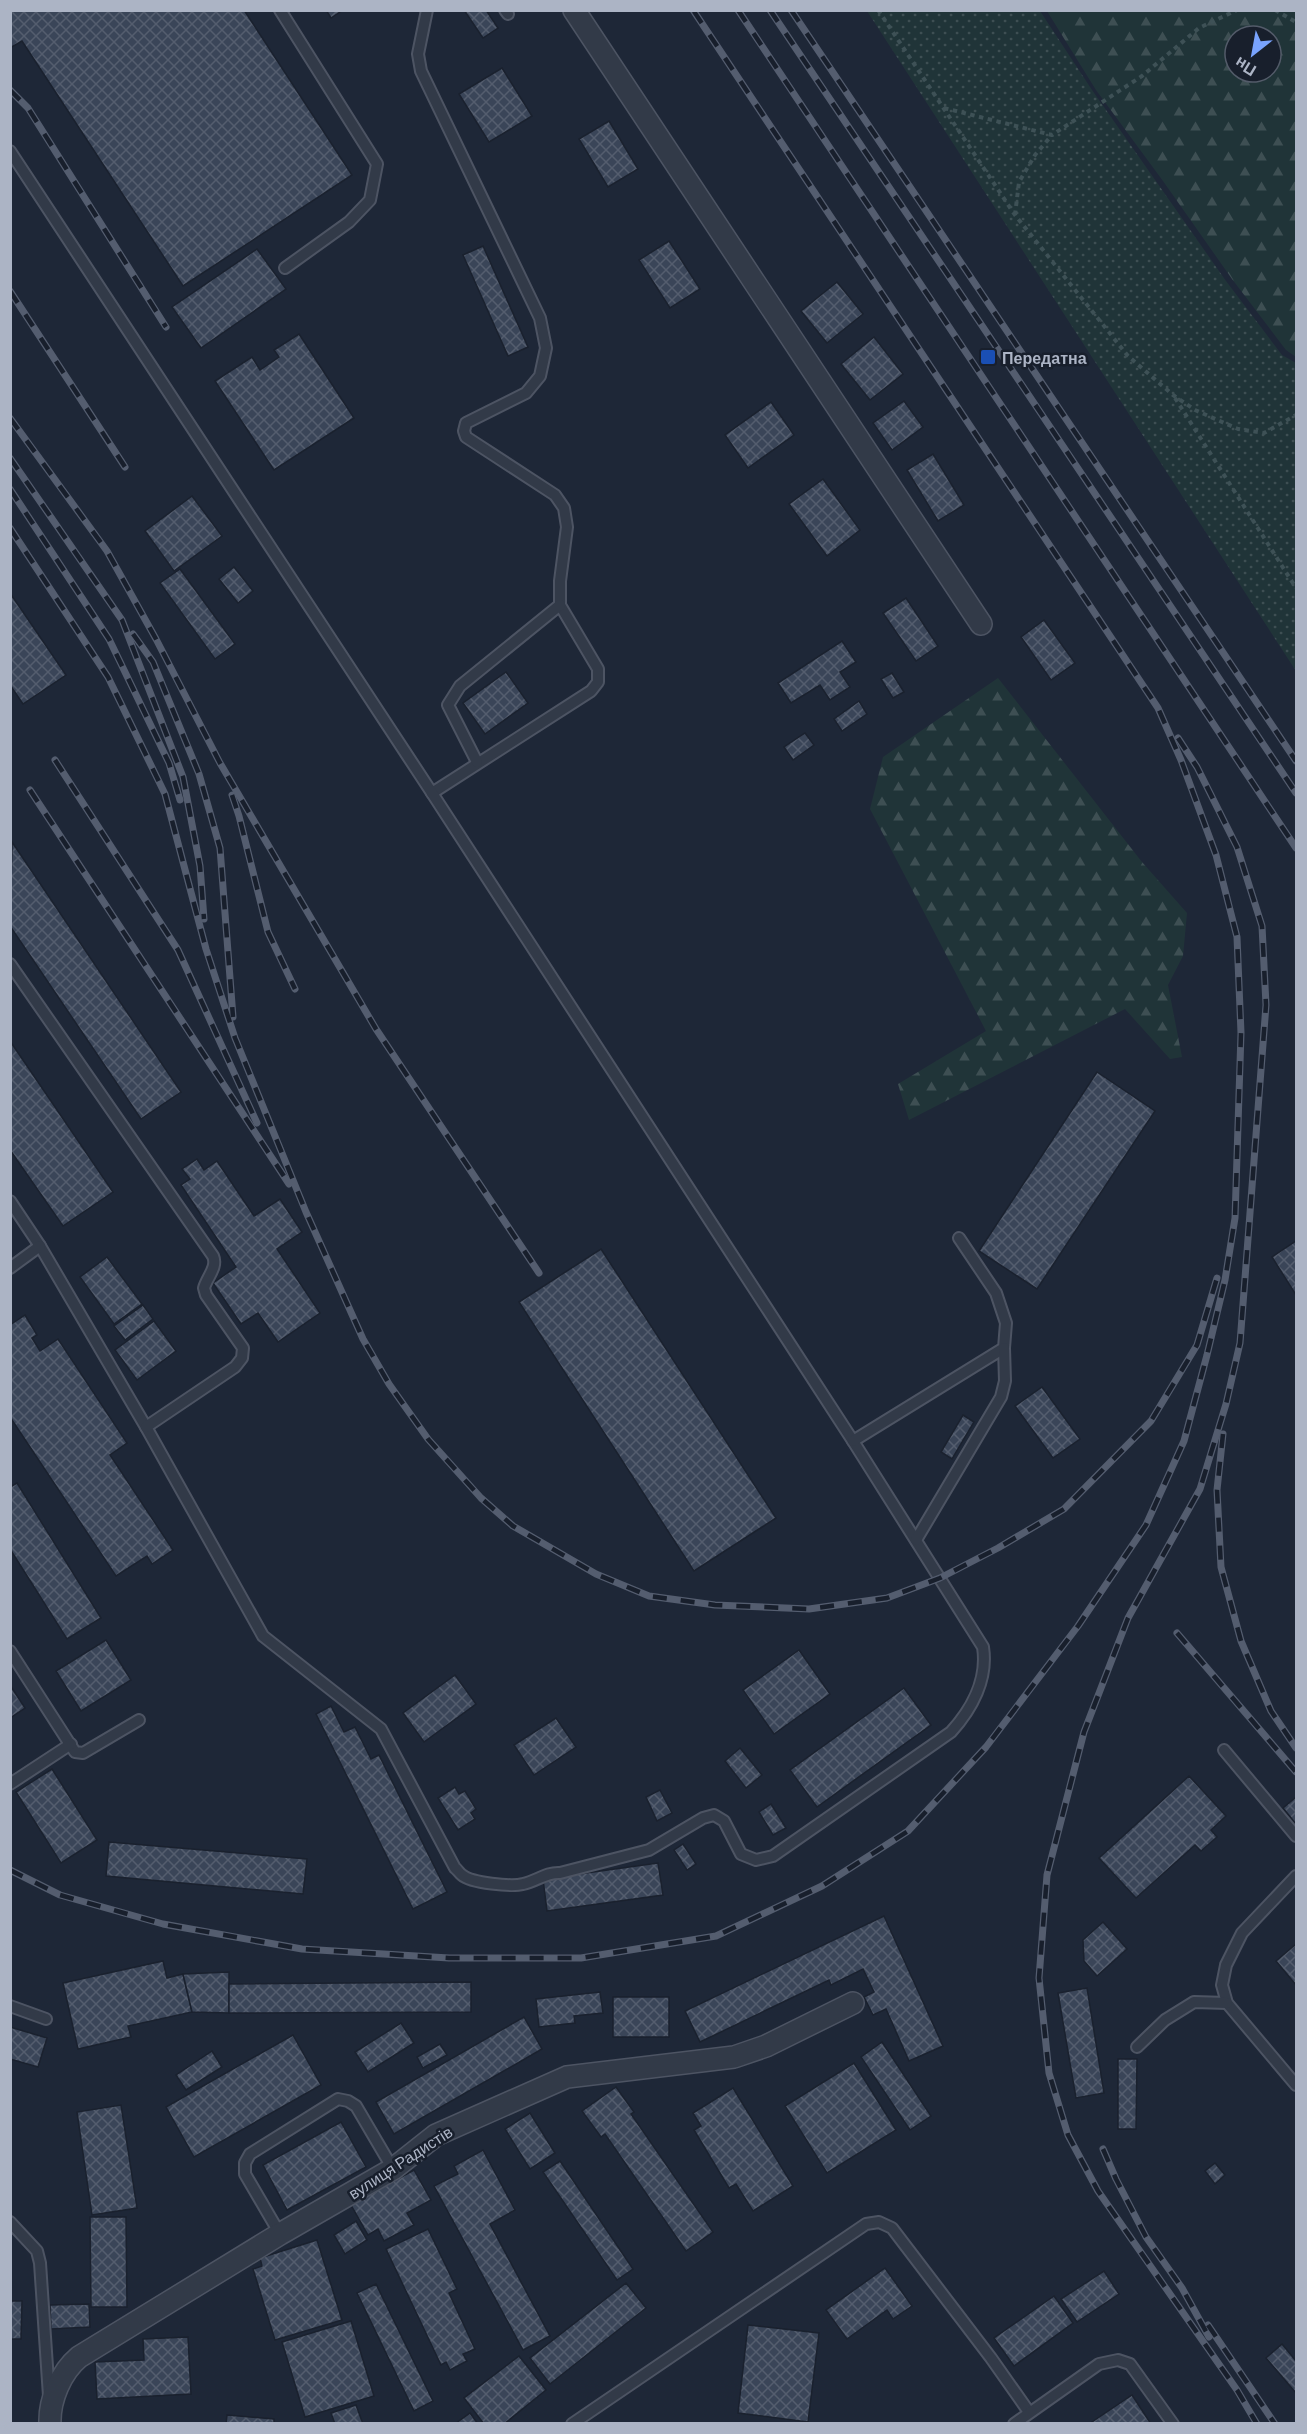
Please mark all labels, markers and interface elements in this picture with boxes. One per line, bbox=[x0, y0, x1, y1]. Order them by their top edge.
north arrow bbox=[1223, 24, 1283, 84]
text: Пн bbox=[1231, 54, 1259, 81]
marker: Передатна bbox=[979, 348, 997, 366]
place label: Передатна bbox=[1002, 348, 1087, 367]
street label: вулиця Радистів bbox=[345, 2121, 455, 2203]

